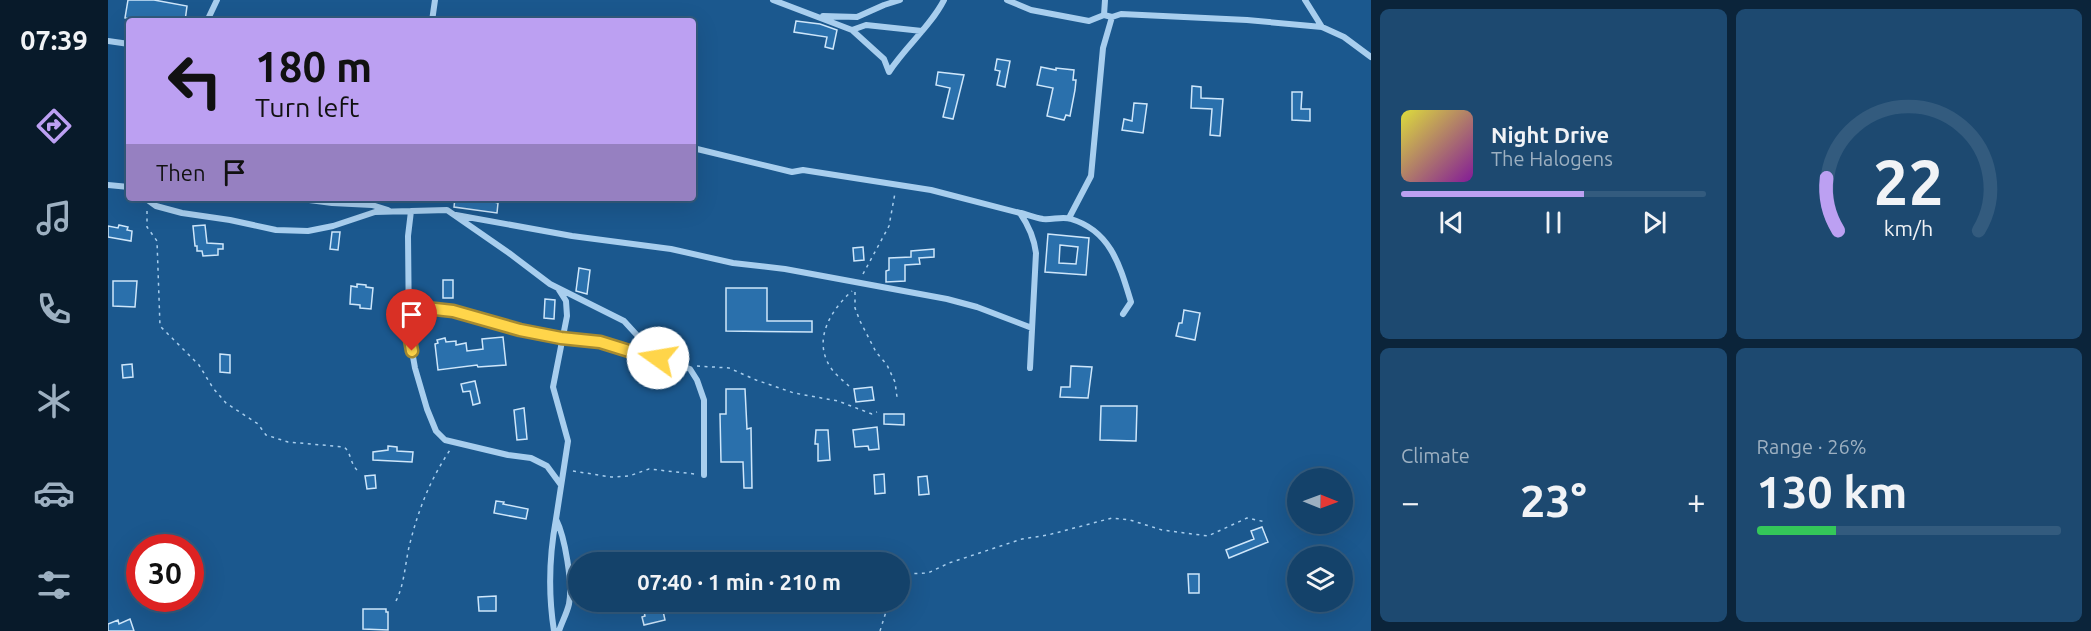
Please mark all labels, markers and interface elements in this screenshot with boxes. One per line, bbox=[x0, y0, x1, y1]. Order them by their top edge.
text: 07:39 bbox=[20, 25, 88, 55]
icon: left bbox=[156, 42, 234, 120]
text: 180 m bbox=[255, 43, 372, 90]
text: Turn left bbox=[255, 92, 359, 122]
icon: directions bbox=[33, 105, 75, 147]
text: Night Drive bbox=[1491, 122, 1609, 147]
text: The Halogens bbox=[1491, 147, 1613, 170]
text: 22 bbox=[1874, 147, 1944, 217]
icon: arrive bbox=[218, 156, 251, 189]
text: Then bbox=[156, 160, 206, 185]
icon: music bbox=[33, 197, 75, 239]
icon: previous bbox=[1435, 206, 1468, 239]
icon: pause bbox=[1537, 206, 1570, 239]
icon: next bbox=[1638, 206, 1671, 239]
text: km/h bbox=[1884, 217, 1933, 241]
icon: phone bbox=[33, 288, 75, 330]
pin bbox=[386, 289, 437, 351]
icon: arrive bbox=[395, 298, 428, 331]
position arrow bbox=[626, 326, 690, 390]
icon: climate bbox=[33, 380, 75, 422]
text: Range · 26% bbox=[1757, 435, 1867, 458]
text: Climate bbox=[1401, 444, 1470, 467]
text: 130 km bbox=[1757, 466, 1907, 517]
north arrow bbox=[1287, 468, 1353, 534]
map controls bbox=[1287, 468, 1353, 612]
icon: car bbox=[33, 472, 75, 514]
text: 23° bbox=[1520, 475, 1587, 526]
text: − bbox=[1401, 483, 1420, 520]
text: + bbox=[1687, 483, 1706, 520]
speed limit sign: 30 bbox=[126, 534, 204, 612]
button: layers bbox=[1287, 546, 1353, 612]
icon: filters bbox=[33, 564, 75, 606]
text: 07:40 · 1 min · 210 m bbox=[637, 569, 841, 594]

